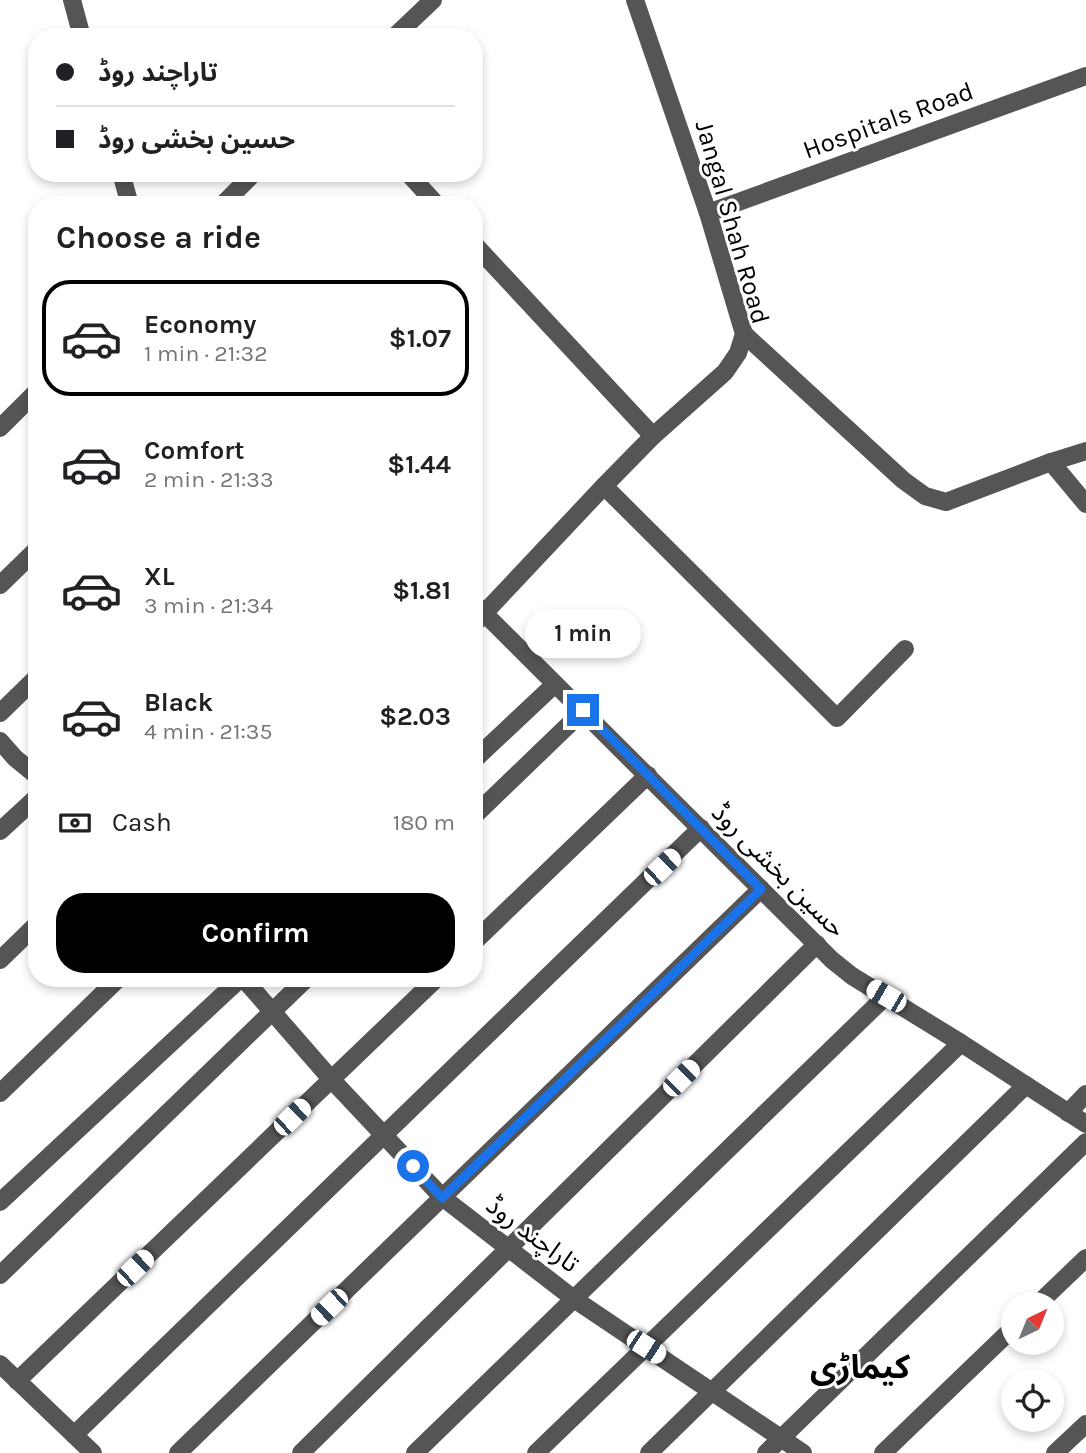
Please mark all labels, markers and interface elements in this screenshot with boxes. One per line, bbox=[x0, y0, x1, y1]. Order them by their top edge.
text: تاراچند روڈ bbox=[98, 57, 217, 88]
street label: Hospitals Road bbox=[799, 75, 978, 166]
street label: Jangal Shah Road bbox=[689, 117, 776, 328]
text: حسین بخشی روڈ bbox=[98, 124, 295, 155]
text: Choose a ride bbox=[56, 219, 261, 256]
icon: car bbox=[60, 307, 123, 370]
text: Economy bbox=[144, 309, 256, 340]
text: $1.07 bbox=[389, 323, 451, 354]
text: 1 min · 21:32 bbox=[144, 340, 268, 367]
icon: car bbox=[60, 433, 123, 496]
text: Comfort bbox=[144, 435, 245, 466]
text: $1.44 bbox=[387, 449, 451, 480]
text: 2 min · 21:33 bbox=[144, 466, 273, 493]
icon: car bbox=[60, 559, 123, 622]
text: XL bbox=[144, 561, 175, 592]
text: $1.81 bbox=[392, 575, 451, 606]
text: 3 min · 21:34 bbox=[144, 592, 273, 619]
callout: 1 min bbox=[525, 608, 641, 658]
text: 1 min bbox=[554, 620, 612, 647]
icon: car bbox=[60, 685, 123, 748]
text: Black bbox=[144, 687, 213, 718]
route end bbox=[567, 694, 599, 726]
text: $2.03 bbox=[379, 701, 451, 732]
text: 4 min · 21:35 bbox=[144, 718, 272, 745]
street label: حسین بخشی روڈ bbox=[705, 797, 852, 944]
icon: cash bbox=[56, 804, 94, 842]
text: Cash bbox=[112, 807, 172, 838]
text: 180 m bbox=[393, 809, 455, 836]
car bbox=[640, 845, 685, 889]
button: Confirm bbox=[56, 893, 455, 973]
car bbox=[863, 976, 910, 1016]
car bbox=[659, 1056, 704, 1100]
car bbox=[270, 1095, 315, 1139]
route start bbox=[397, 1150, 429, 1182]
street label: تاراچند روڈ bbox=[480, 1189, 585, 1280]
car bbox=[113, 1246, 158, 1290]
car bbox=[307, 1285, 352, 1329]
north arrow bbox=[1001, 1292, 1064, 1354]
map controls bbox=[1001, 1292, 1064, 1432]
car bbox=[623, 1327, 670, 1367]
district label: کیماڑی bbox=[810, 1348, 911, 1386]
button: locate bbox=[1001, 1369, 1064, 1432]

